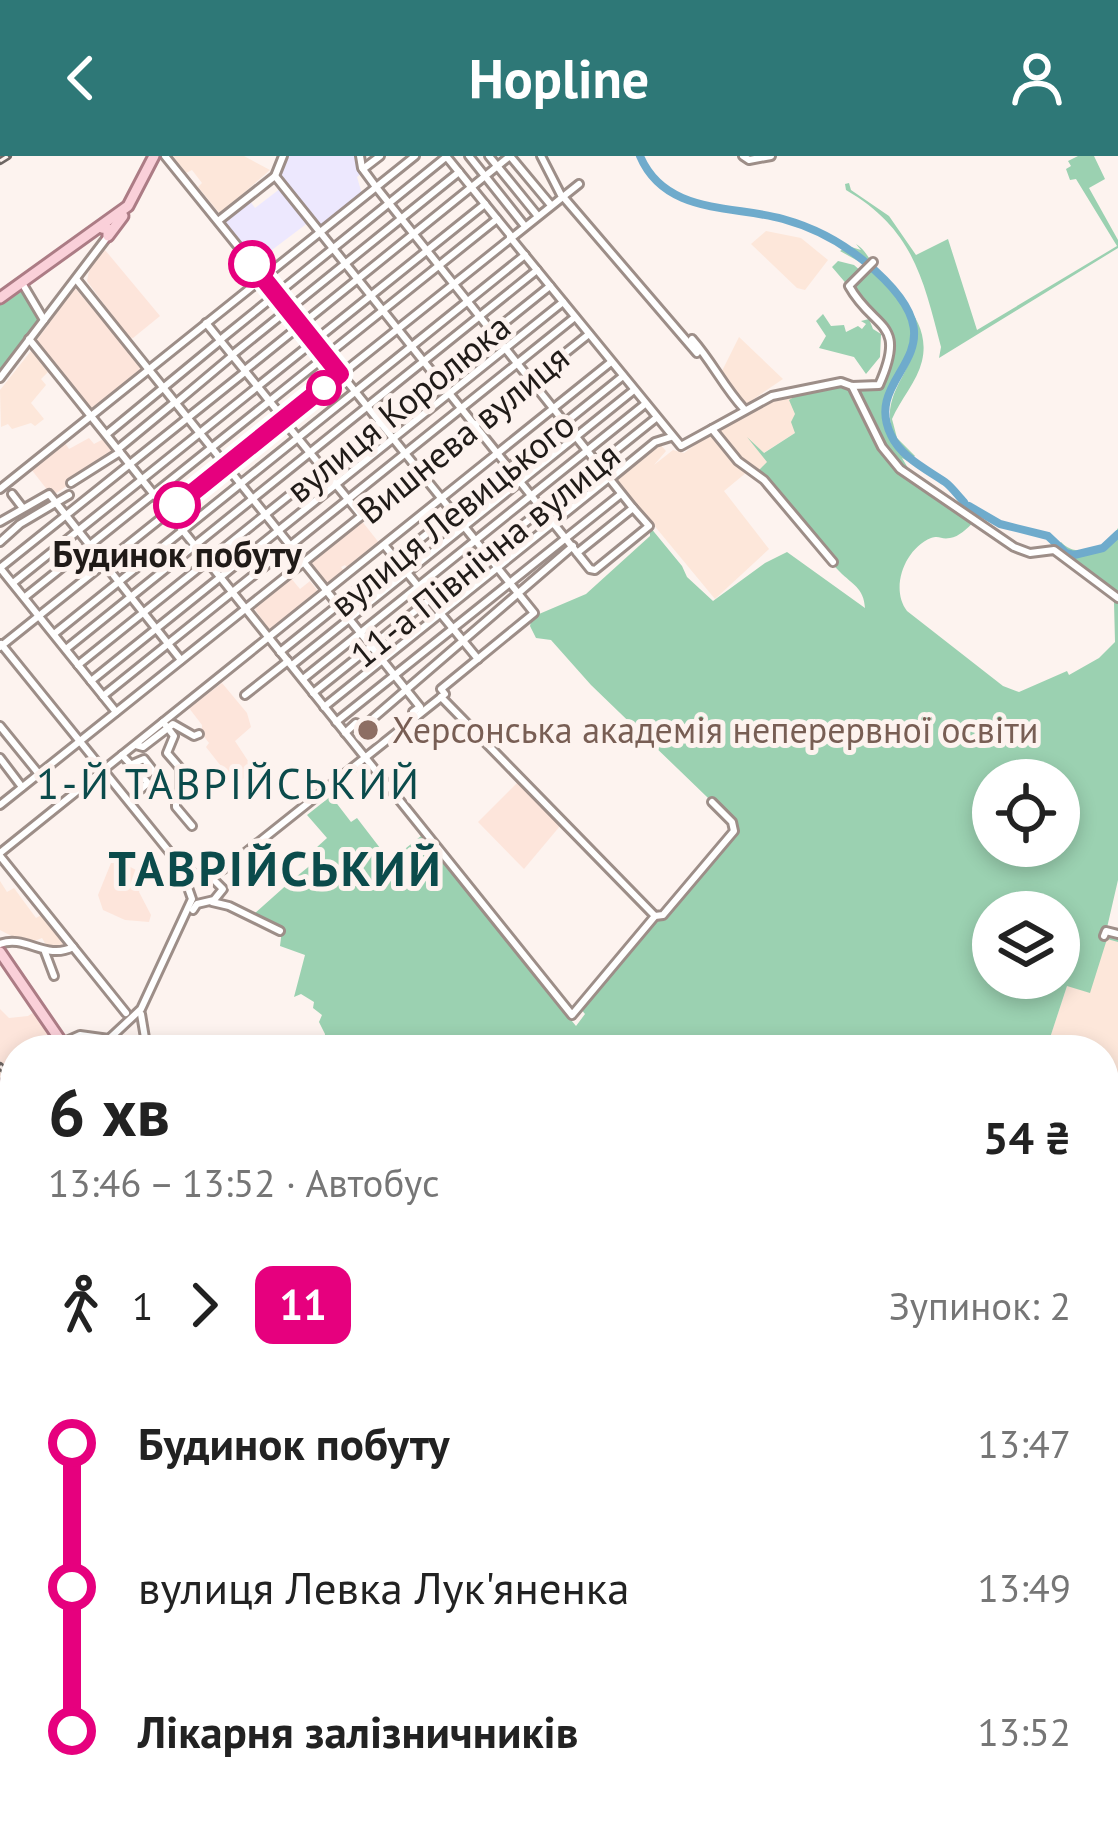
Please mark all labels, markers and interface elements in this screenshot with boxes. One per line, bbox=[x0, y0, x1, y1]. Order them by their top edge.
text: Hopline bbox=[469, 43, 649, 113]
icon: back bbox=[48, 45, 114, 111]
icon: person bbox=[1004, 45, 1070, 111]
unlabelled marker bbox=[230, 242, 274, 286]
street label: вулиця Королюка bbox=[276, 303, 519, 512]
street label: Вишнева вулиця bbox=[347, 334, 578, 533]
unlabelled marker bbox=[308, 372, 340, 404]
street label: вулиця Левицького bbox=[320, 401, 583, 627]
street label: 11-а Північна вулиця bbox=[340, 431, 629, 678]
marker: Будинок побуту bbox=[155, 483, 199, 527]
place label: Будинок побуту bbox=[52, 530, 302, 577]
place label: Херсонська академія неперервної освіти bbox=[392, 706, 1038, 753]
marker: Херсонська академія неперервної освіти bbox=[355, 717, 381, 743]
district label: 1-Й ТАВРІЙСЬКИЙ bbox=[36, 756, 422, 811]
map controls bbox=[972, 759, 1080, 999]
button: locate bbox=[972, 759, 1080, 867]
district label: ТАВРІЙСЬКИЙ bbox=[109, 837, 443, 899]
button: layers bbox=[972, 891, 1080, 999]
text: 6 хв bbox=[48, 1069, 170, 1154]
text: 54 ₴ bbox=[983, 1108, 1071, 1166]
text: 13:46 – 13:52 · Автобус bbox=[48, 1157, 439, 1208]
icon: walk bbox=[48, 1272, 114, 1338]
icon: forward bbox=[171, 1272, 237, 1338]
text: 11 bbox=[279, 1277, 327, 1332]
text: 1 bbox=[132, 1280, 153, 1331]
text: Зупинок: 2 bbox=[889, 1280, 1071, 1331]
text: Будинок побуту bbox=[138, 1414, 450, 1472]
text: 13:47 bbox=[977, 1418, 1071, 1469]
text: вулиця Левка Лук'яненка bbox=[138, 1558, 630, 1616]
text: 13:49 bbox=[977, 1562, 1071, 1613]
text: Лікарня залізничників bbox=[138, 1702, 578, 1760]
text: 13:52 bbox=[977, 1706, 1071, 1757]

